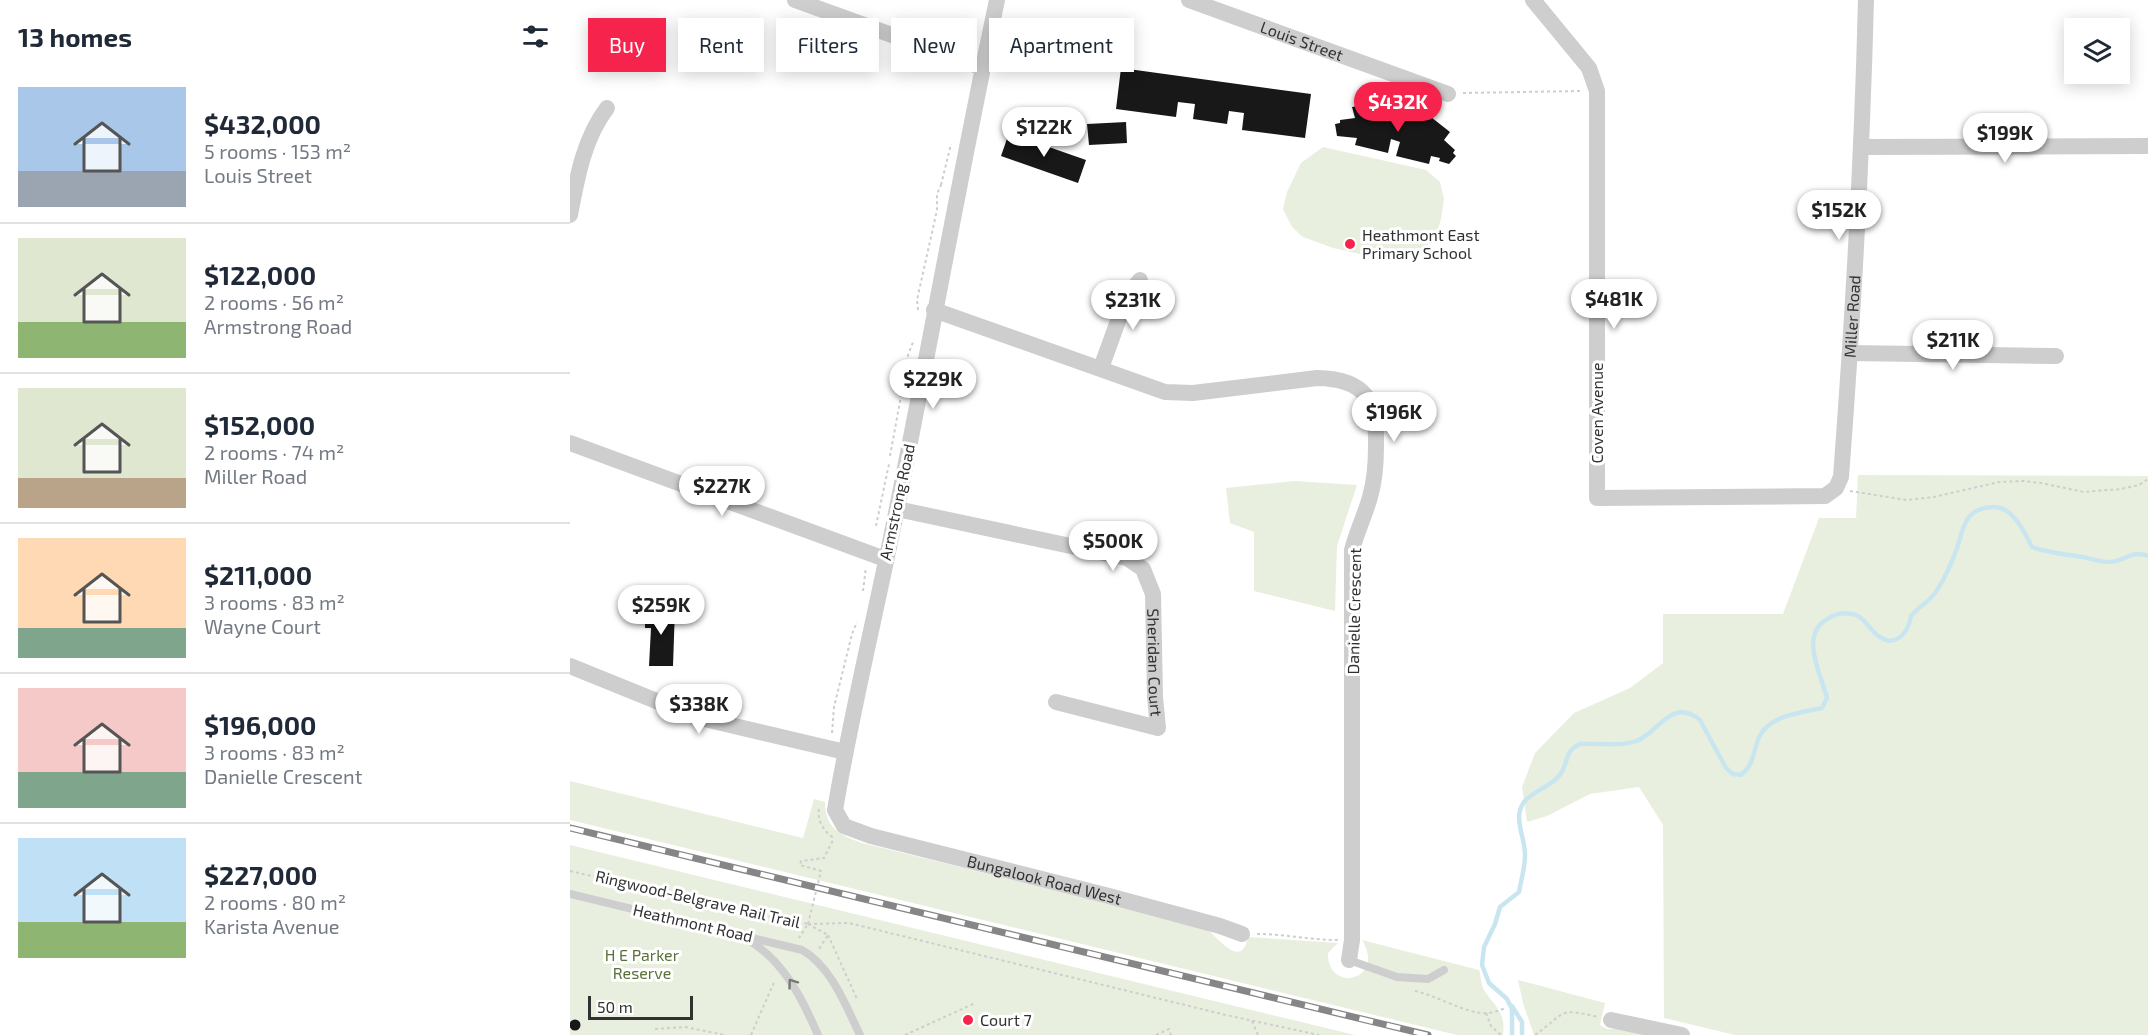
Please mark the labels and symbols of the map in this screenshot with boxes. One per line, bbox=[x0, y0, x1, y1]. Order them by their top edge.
street label: Louis Street bbox=[1258, 17, 1346, 64]
pin: $432K bbox=[1356, 82, 1440, 133]
pin: $122K bbox=[1002, 107, 1086, 158]
pin: $199K bbox=[1963, 113, 2047, 164]
pin: $152K bbox=[1797, 190, 1881, 241]
place label: Heathmont East Primary School bbox=[1362, 225, 1480, 262]
marker: Heathmont East Primary School bbox=[1343, 237, 1357, 251]
street label: Miller Road bbox=[1839, 275, 1863, 358]
pin: $481K bbox=[1572, 279, 1656, 330]
pin: $231K bbox=[1091, 280, 1175, 331]
pin: $211K bbox=[1911, 320, 1995, 371]
pin: $229K bbox=[891, 359, 975, 410]
street label: Coven Avenue bbox=[1587, 362, 1606, 464]
pin: $196K bbox=[1352, 392, 1436, 443]
street label: Armstrong Road bbox=[875, 442, 918, 562]
pin: $227K bbox=[680, 466, 764, 517]
pin: $500K bbox=[1071, 521, 1155, 572]
street label: Danielle Crescent bbox=[1343, 548, 1364, 674]
pin: $259K bbox=[619, 585, 703, 636]
street label: Sheridan Court bbox=[1144, 608, 1167, 717]
pin: $338K bbox=[657, 684, 741, 735]
street label: Bungalook Road West bbox=[965, 851, 1124, 908]
street label: Ringwood-Belgrave Rail Trail bbox=[594, 866, 803, 931]
street label: Heathmont Road bbox=[631, 899, 755, 946]
park label: H E Parker Reserve bbox=[605, 945, 680, 982]
one-way arrow bbox=[788, 979, 799, 990]
scale bar bbox=[588, 993, 693, 1020]
place label: Court 7 bbox=[980, 1010, 1032, 1029]
marker: Court 7 bbox=[961, 1013, 975, 1027]

